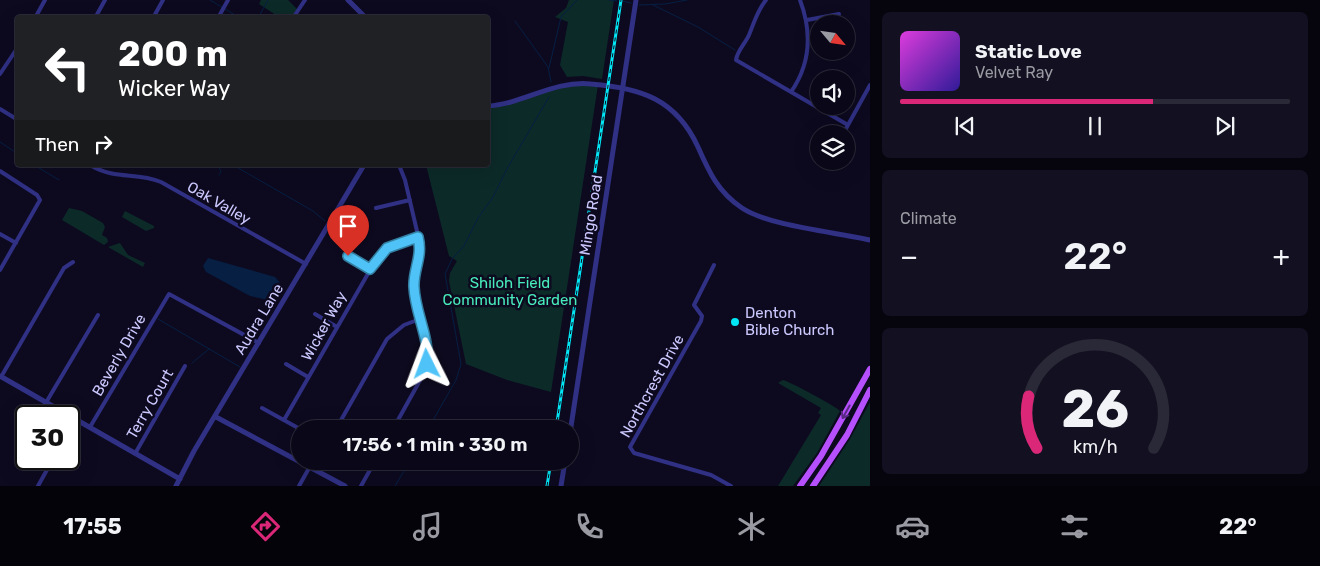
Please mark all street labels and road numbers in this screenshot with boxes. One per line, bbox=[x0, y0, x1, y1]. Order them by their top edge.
street label: Mingo Road bbox=[576, 173, 606, 257]
street label: Oak Valley bbox=[184, 178, 254, 228]
street label: Audra Lane bbox=[231, 280, 287, 358]
street label: Wicker Way bbox=[298, 288, 350, 364]
street label: Beverly Drive bbox=[88, 311, 150, 399]
street label: Northcrest Drive bbox=[616, 331, 688, 441]
street label: Terry Court bbox=[123, 366, 177, 442]

